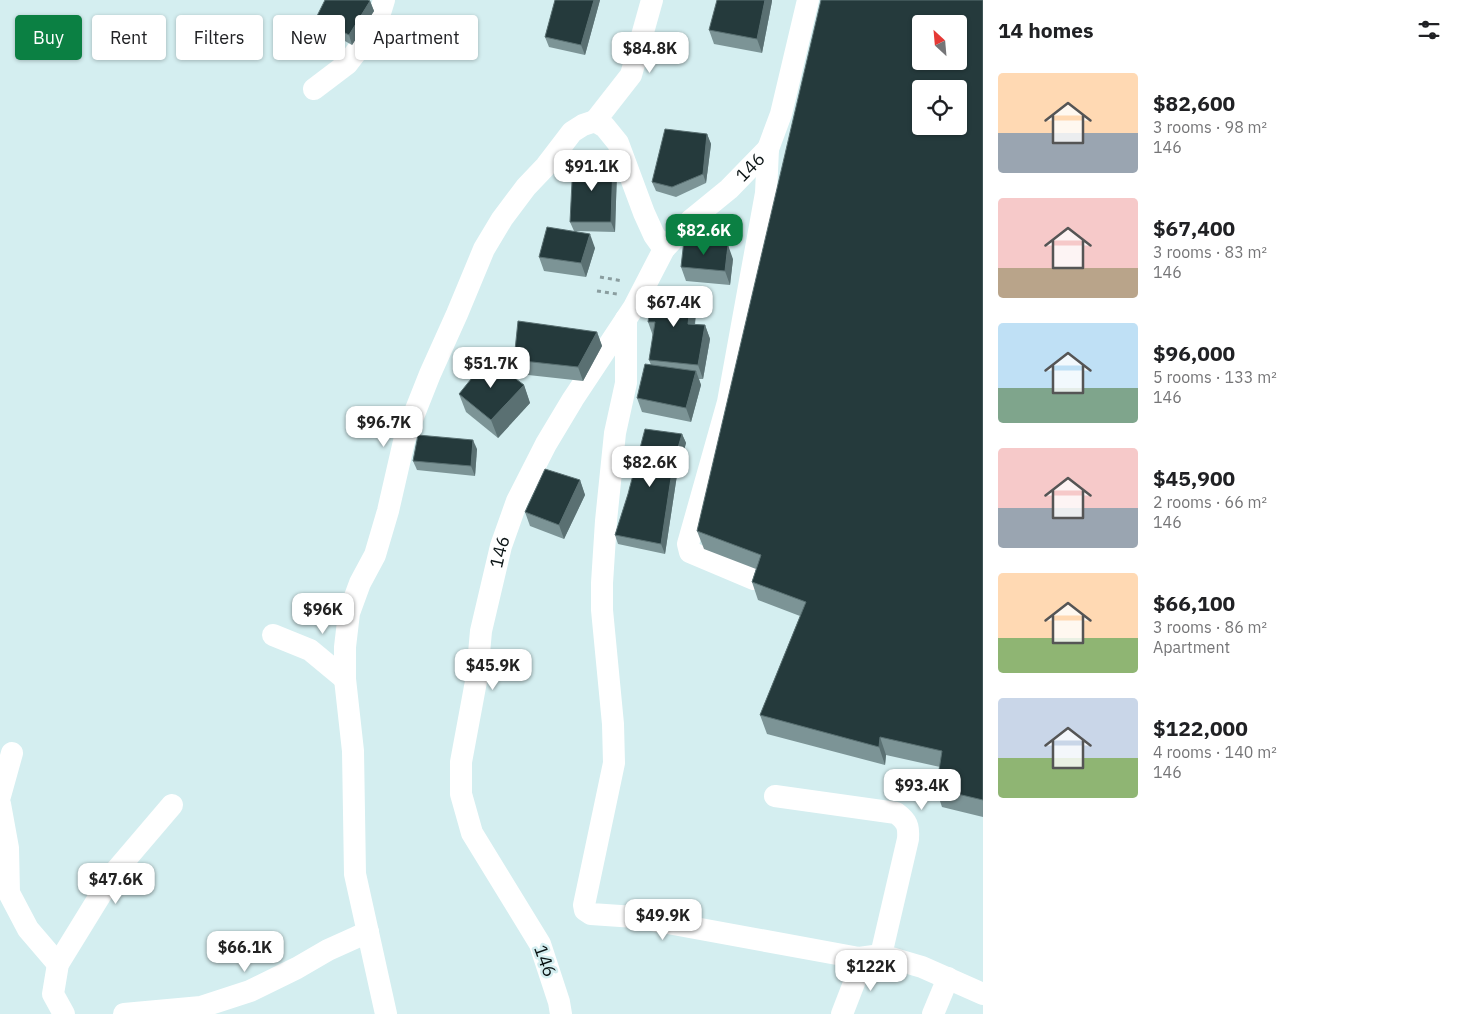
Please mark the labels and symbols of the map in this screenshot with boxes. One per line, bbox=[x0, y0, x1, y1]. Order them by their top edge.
north arrow bbox=[912, 15, 968, 70]
pin: $84.8K bbox=[609, 32, 691, 74]
street label: 146 bbox=[730, 147, 770, 186]
pin: $91.1K bbox=[551, 150, 633, 192]
pin: $82.6K bbox=[663, 214, 745, 256]
pin: $67.4K bbox=[633, 286, 715, 328]
pin: $51.7K bbox=[450, 346, 532, 389]
pin: $96.7K bbox=[343, 406, 425, 448]
pin: $82.6K bbox=[609, 446, 691, 488]
street label: 146 bbox=[484, 532, 515, 570]
pin: $96K bbox=[293, 592, 353, 635]
pin: $45.9K bbox=[452, 648, 534, 691]
pin: $93.4K bbox=[881, 768, 963, 811]
pin: $47.6K bbox=[75, 862, 157, 905]
pin: $49.9K bbox=[622, 898, 704, 941]
pin: $66.1K bbox=[204, 930, 286, 973]
street label: 146 bbox=[529, 942, 562, 980]
pin: $122K bbox=[836, 950, 906, 992]

